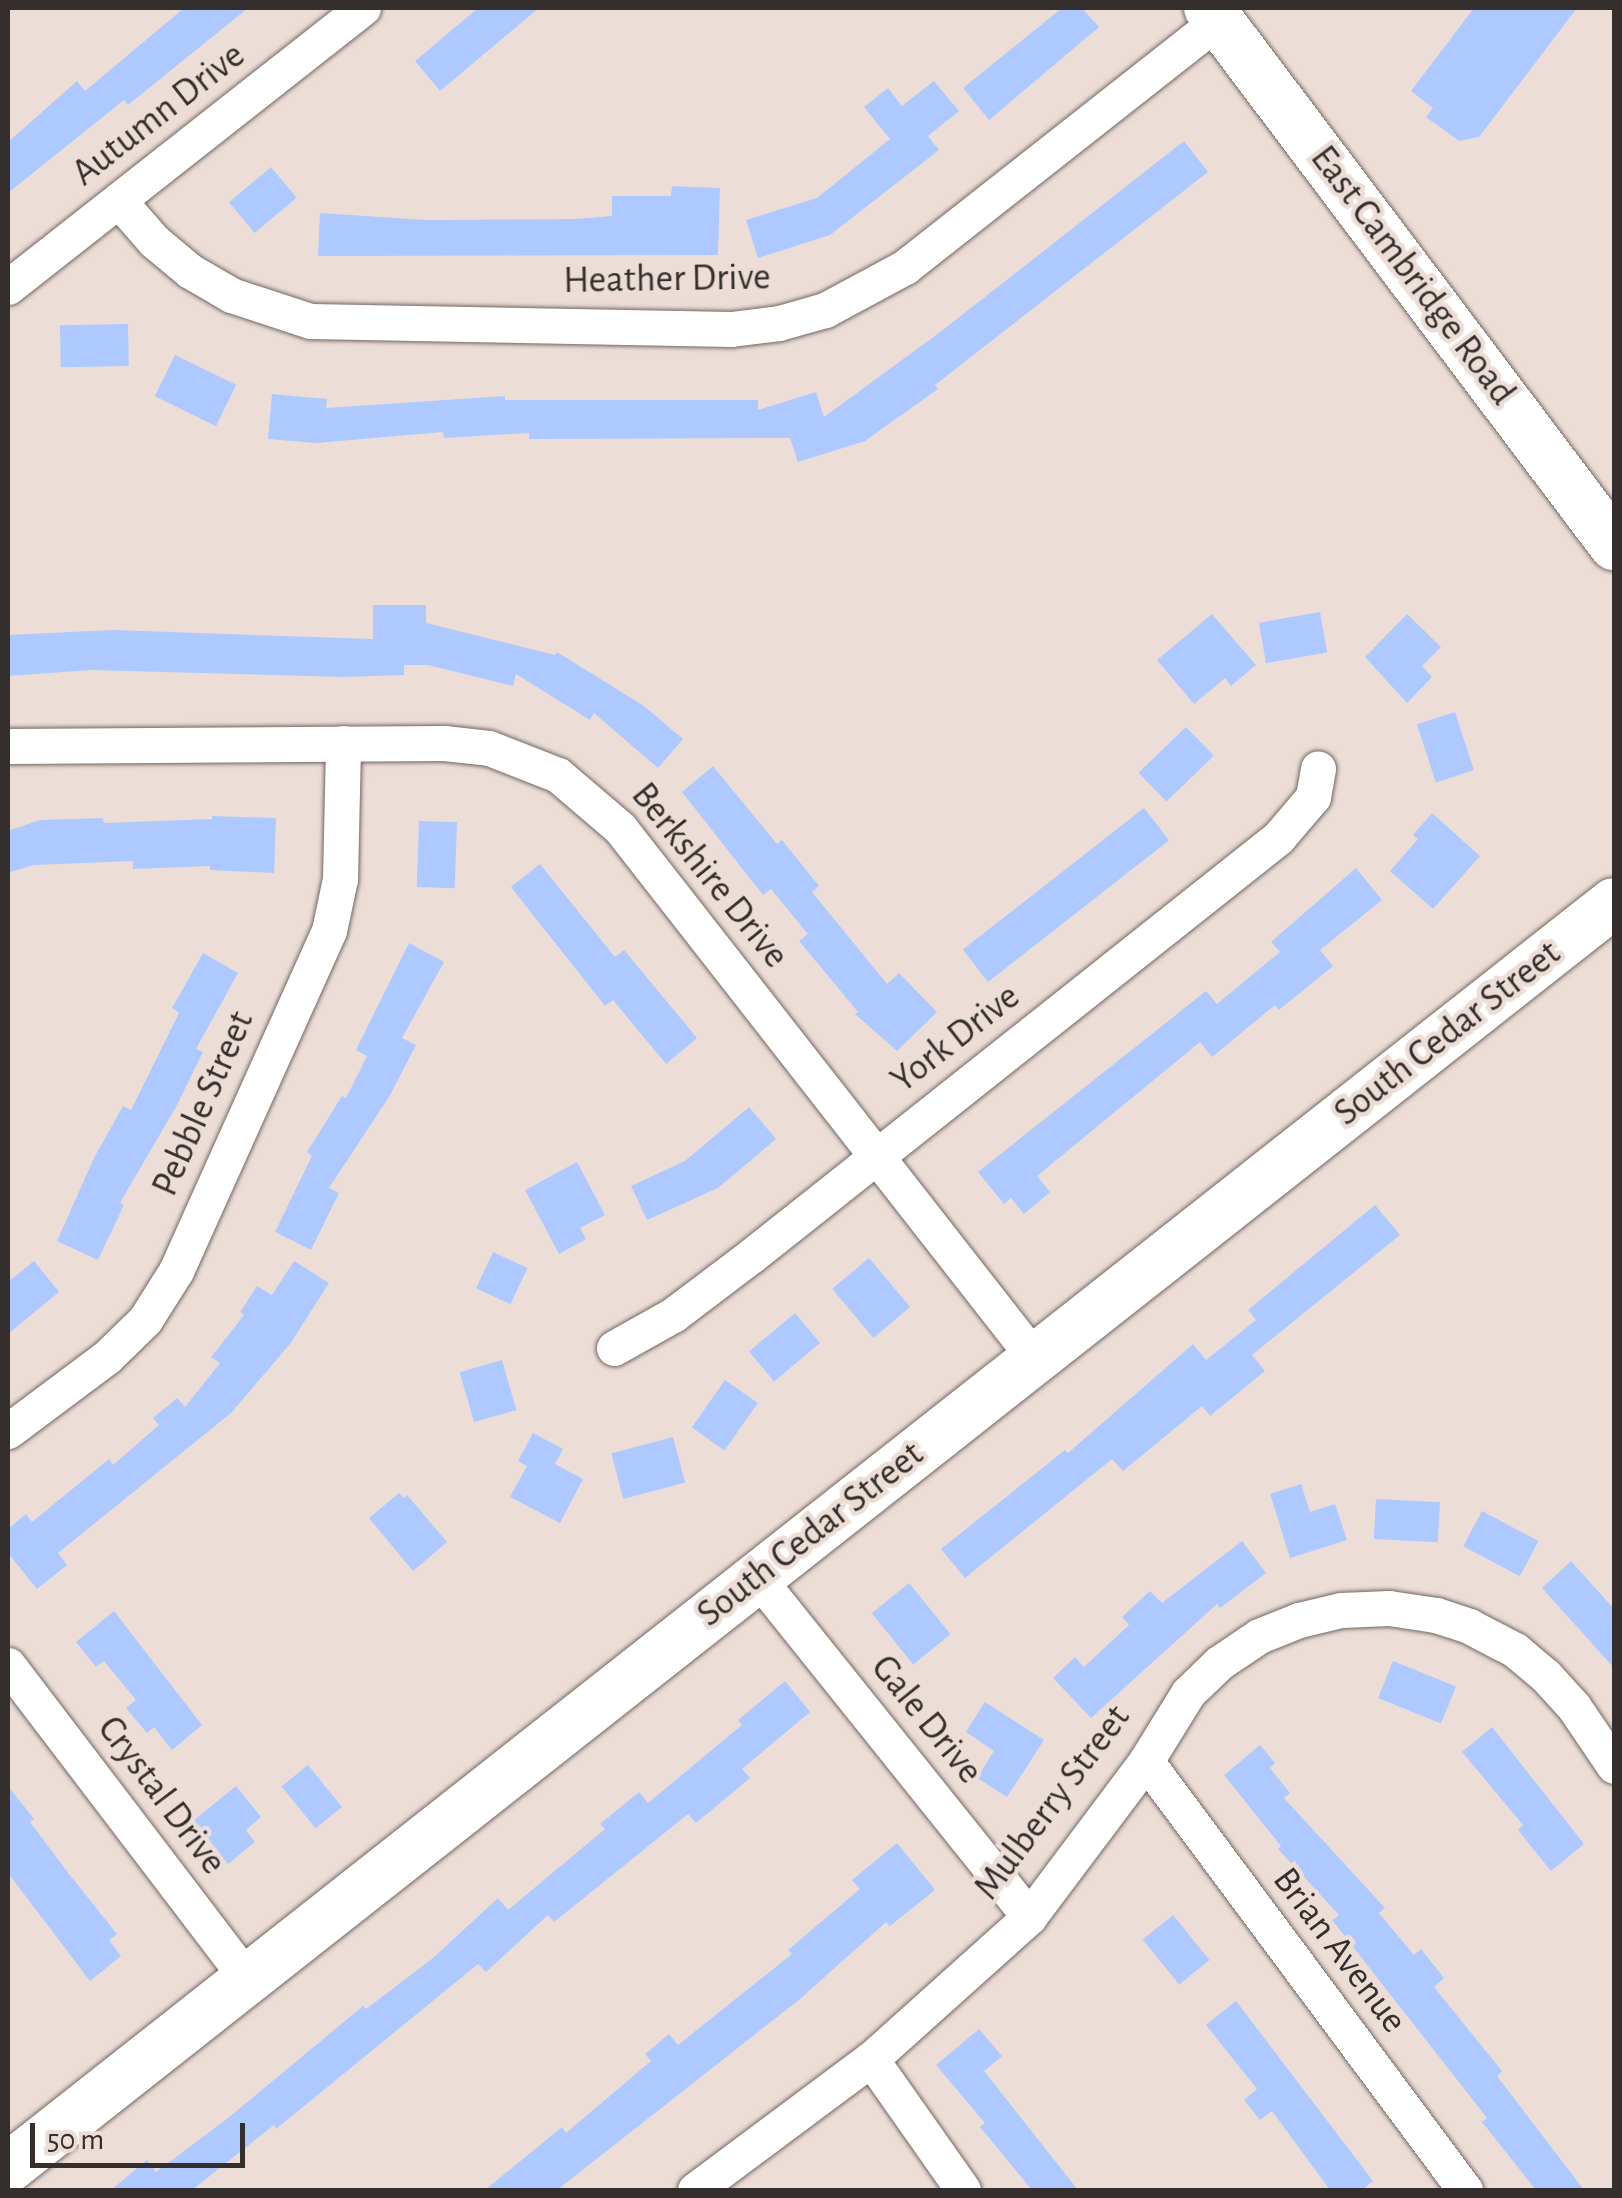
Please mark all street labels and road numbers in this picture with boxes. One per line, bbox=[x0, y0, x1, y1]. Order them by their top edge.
street label: Autumn Drive bbox=[64, 33, 254, 197]
street label: East Cambridge Road bbox=[1300, 137, 1524, 415]
street label: Heather Drive bbox=[563, 255, 771, 305]
street label: Berkshire Drive bbox=[620, 774, 798, 978]
street label: South Cedar Street bbox=[1326, 931, 1570, 1137]
street label: York Drive bbox=[883, 975, 1029, 1103]
street label: Pebble Street bbox=[143, 1005, 265, 1203]
street label: South Cedar Street bbox=[689, 1432, 933, 1638]
street label: Gale Drive bbox=[860, 1647, 992, 1793]
street label: Mulberry Street bbox=[965, 1697, 1141, 1909]
street label: Crystal Drive bbox=[87, 1708, 235, 1884]
street label: Brian Avenue bbox=[1262, 1859, 1416, 2043]

